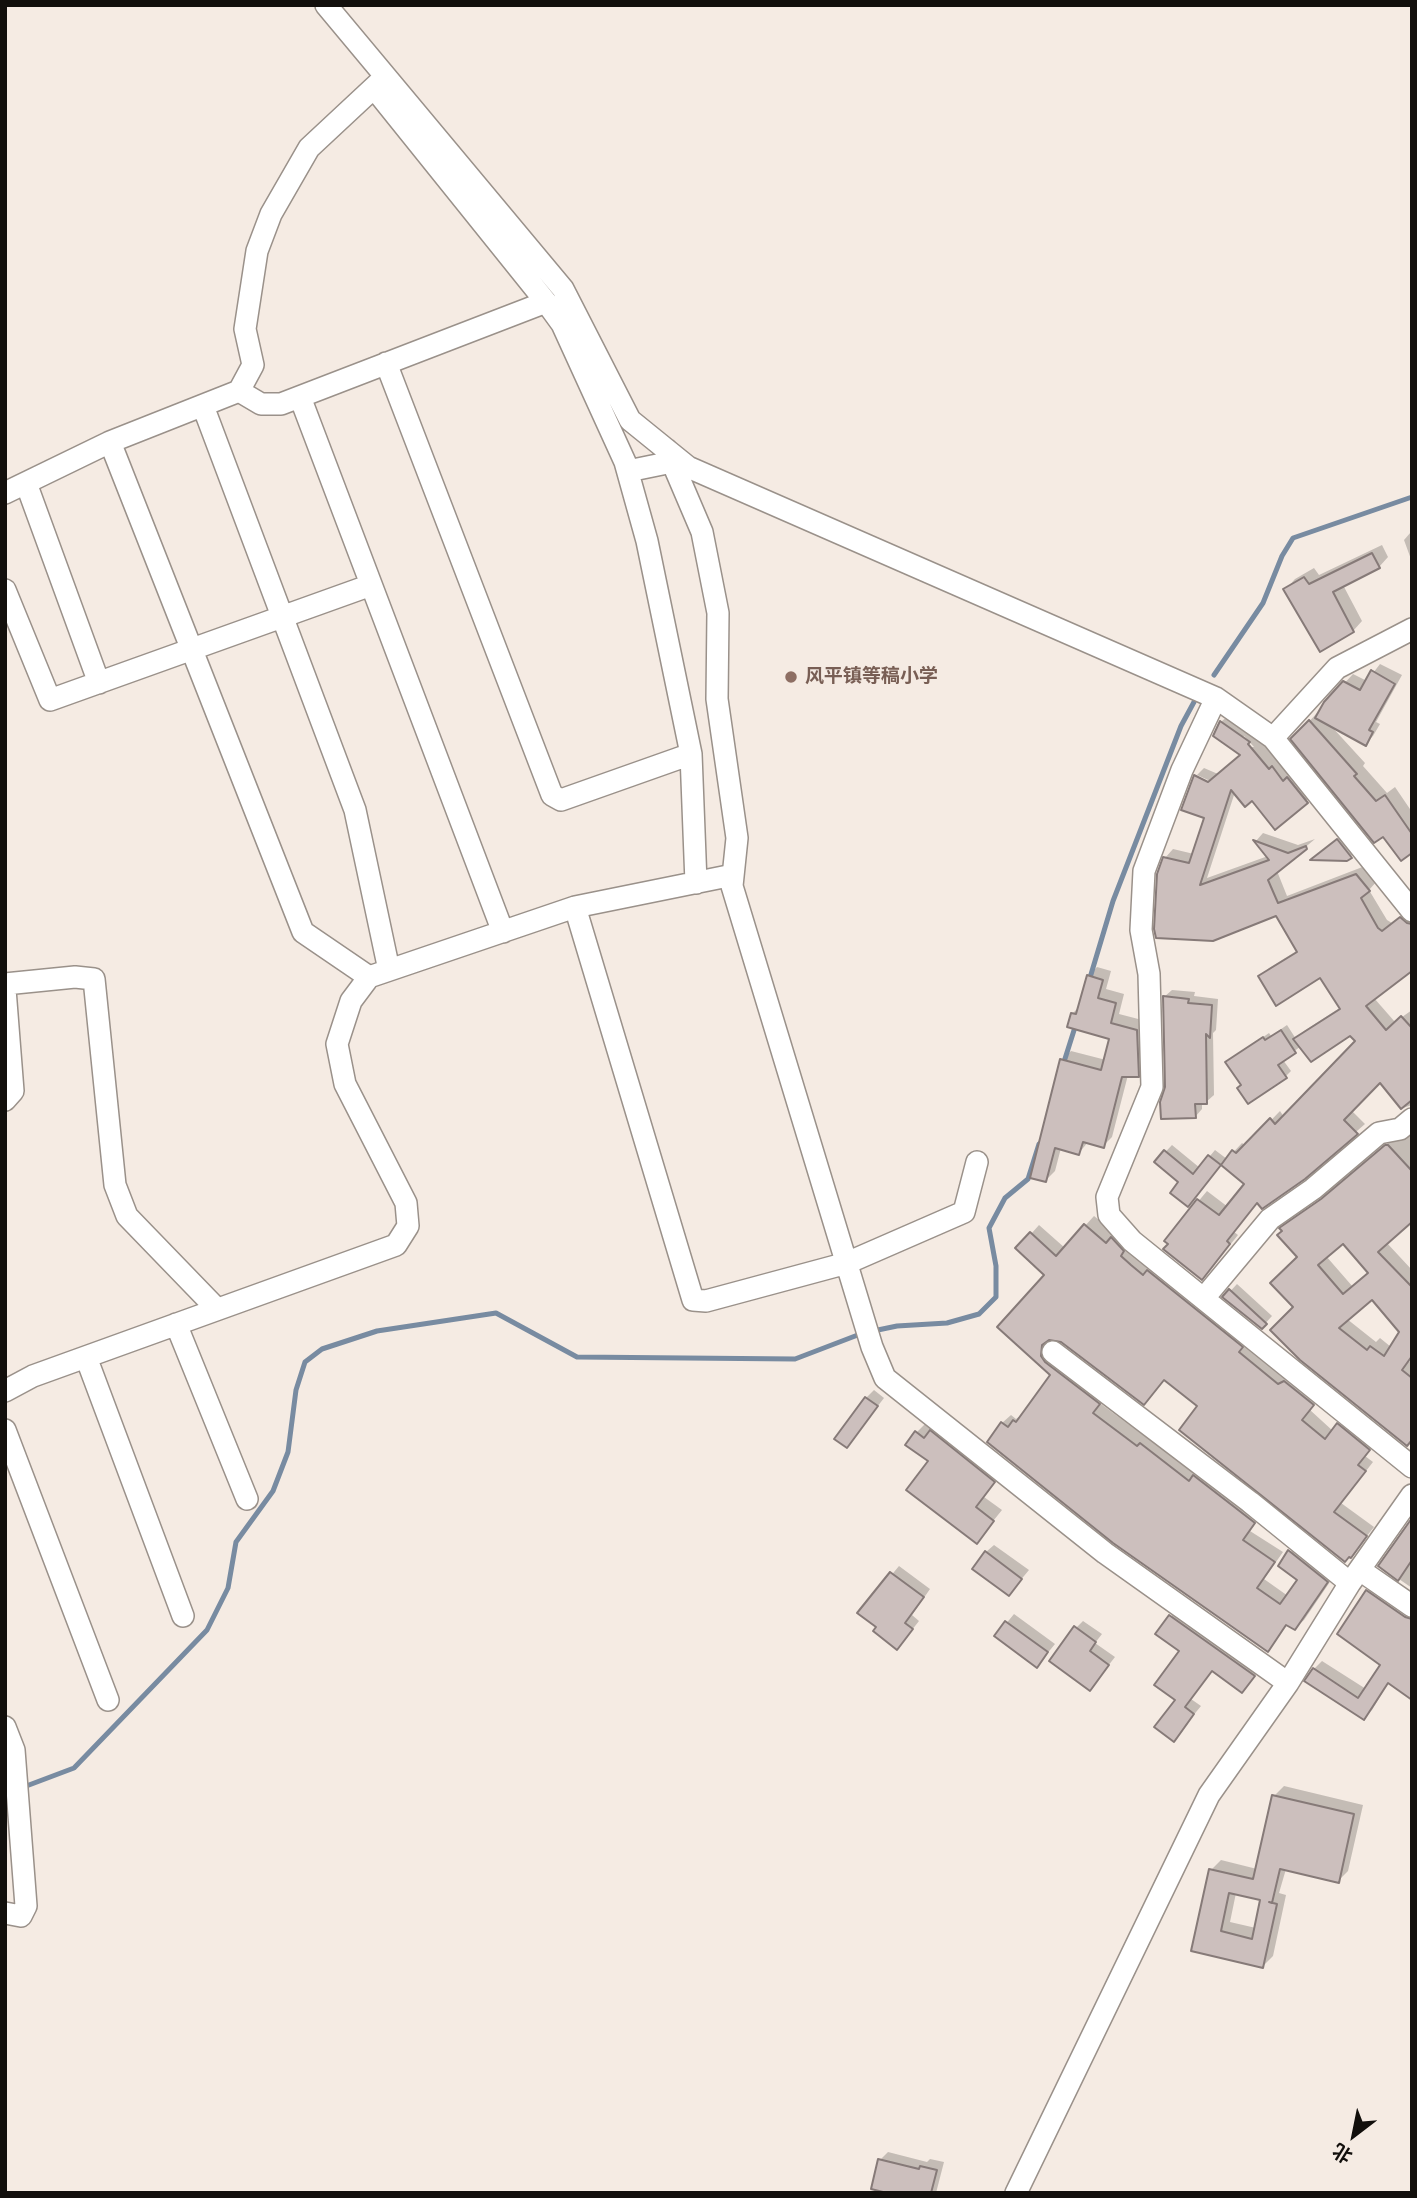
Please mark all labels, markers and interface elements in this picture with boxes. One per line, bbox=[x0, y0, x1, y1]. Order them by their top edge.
place label: 风平镇等稿小学 bbox=[805, 666, 938, 688]
marker: 风平镇等稿小学 bbox=[783, 669, 799, 685]
north arrow bbox=[1319, 2100, 1389, 2170]
text: 北 bbox=[1329, 2139, 1356, 2167]

